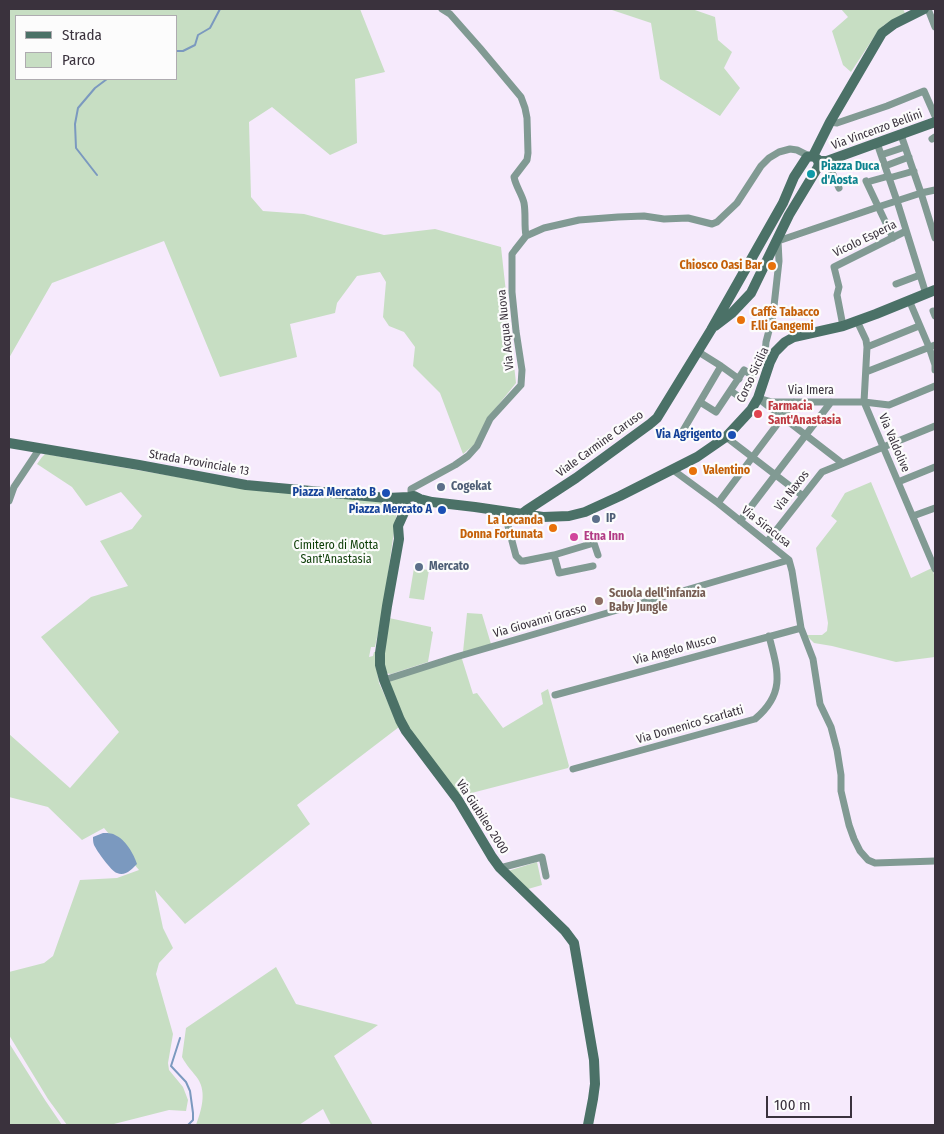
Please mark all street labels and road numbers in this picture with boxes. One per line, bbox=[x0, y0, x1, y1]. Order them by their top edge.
street label: Via Vincenzo Bellini bbox=[830, 107, 924, 153]
street label: Vicolo Esperia bbox=[831, 217, 899, 261]
street label: Via Acqua Nuova bbox=[495, 289, 517, 371]
street label: Corso Sicilia bbox=[734, 345, 772, 405]
street label: Via Imera bbox=[788, 384, 834, 398]
street label: Viale Carmine Caruso bbox=[554, 408, 646, 480]
street label: Via Valdolive bbox=[875, 411, 913, 475]
street label: Strada Provinciale 13 bbox=[148, 447, 250, 479]
street label: Via Naxos bbox=[772, 468, 812, 514]
street label: Via Siracusa bbox=[738, 503, 794, 551]
street label: Via Giovanni Grasso bbox=[492, 601, 588, 641]
street label: Via Angelo Musco bbox=[632, 632, 718, 668]
street label: Via Domenico Scarlatti bbox=[635, 703, 745, 747]
street label: Via Giubileo 2000 bbox=[453, 777, 511, 857]

